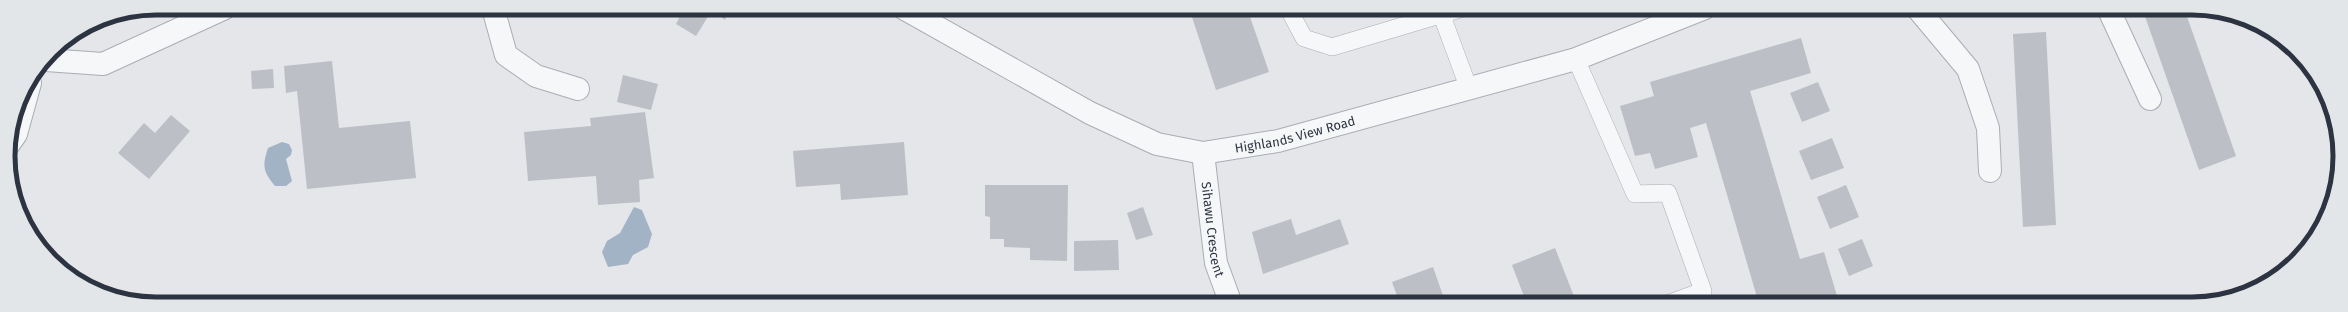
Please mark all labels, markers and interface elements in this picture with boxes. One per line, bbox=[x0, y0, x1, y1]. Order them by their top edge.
street label: Highlands View Road bbox=[1234, 113, 1357, 155]
street label: Sihawu Crescent bbox=[1199, 181, 1228, 279]

